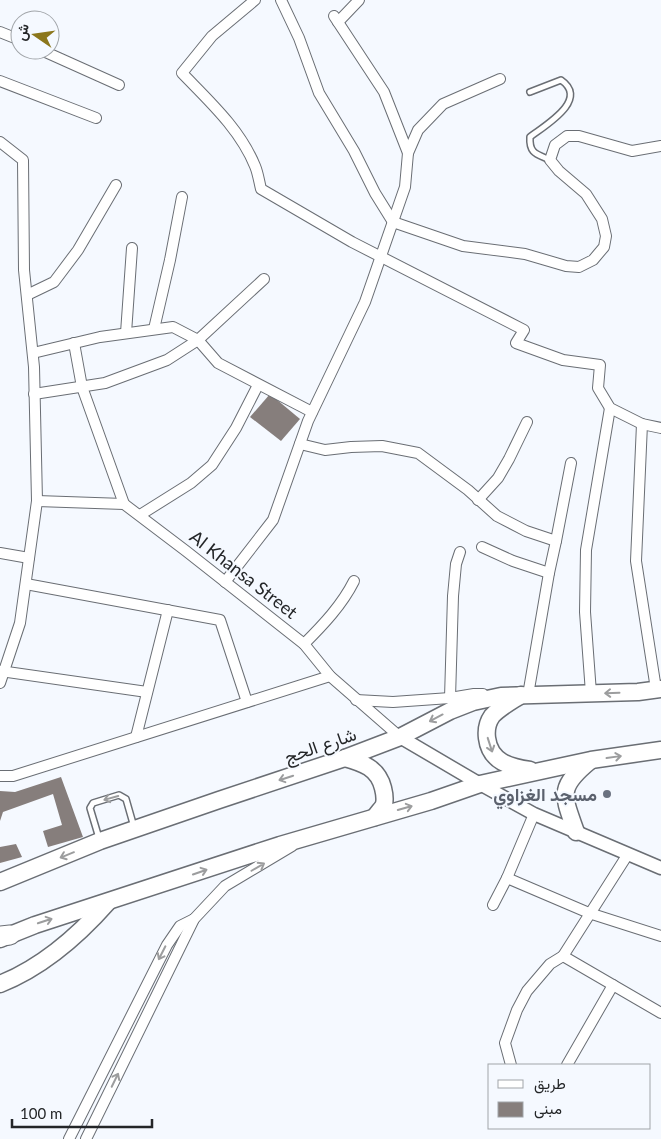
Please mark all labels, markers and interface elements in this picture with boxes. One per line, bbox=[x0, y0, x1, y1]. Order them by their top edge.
north arrow bbox=[10, 10, 60, 60]
text: ش bbox=[12, 22, 33, 42]
street label: Al Khansa Street bbox=[186, 525, 303, 623]
one-way arrow bbox=[605, 688, 621, 697]
one-way arrow bbox=[429, 713, 444, 723]
street label: شارع الحج bbox=[281, 722, 360, 769]
one-way arrow bbox=[485, 737, 495, 753]
one-way arrow bbox=[605, 752, 621, 762]
one-way arrow bbox=[278, 773, 294, 783]
place label: مسجد الغزاوي bbox=[493, 783, 597, 810]
marker: مسجد الغزاوي bbox=[601, 788, 613, 800]
one-way arrow bbox=[103, 793, 119, 803]
one-way arrow bbox=[397, 803, 413, 813]
one-way arrow bbox=[60, 851, 75, 860]
one-way arrow bbox=[251, 861, 265, 871]
one-way arrow bbox=[192, 867, 207, 876]
one-way arrow bbox=[37, 916, 53, 926]
one-way arrow bbox=[157, 946, 167, 961]
legend bbox=[488, 1064, 651, 1129]
one-way arrow bbox=[110, 1072, 120, 1087]
text: طريق bbox=[534, 1074, 566, 1094]
scale bar bbox=[12, 1096, 152, 1128]
text: مبنى bbox=[534, 1099, 562, 1119]
text: 100 m bbox=[20, 1104, 62, 1122]

